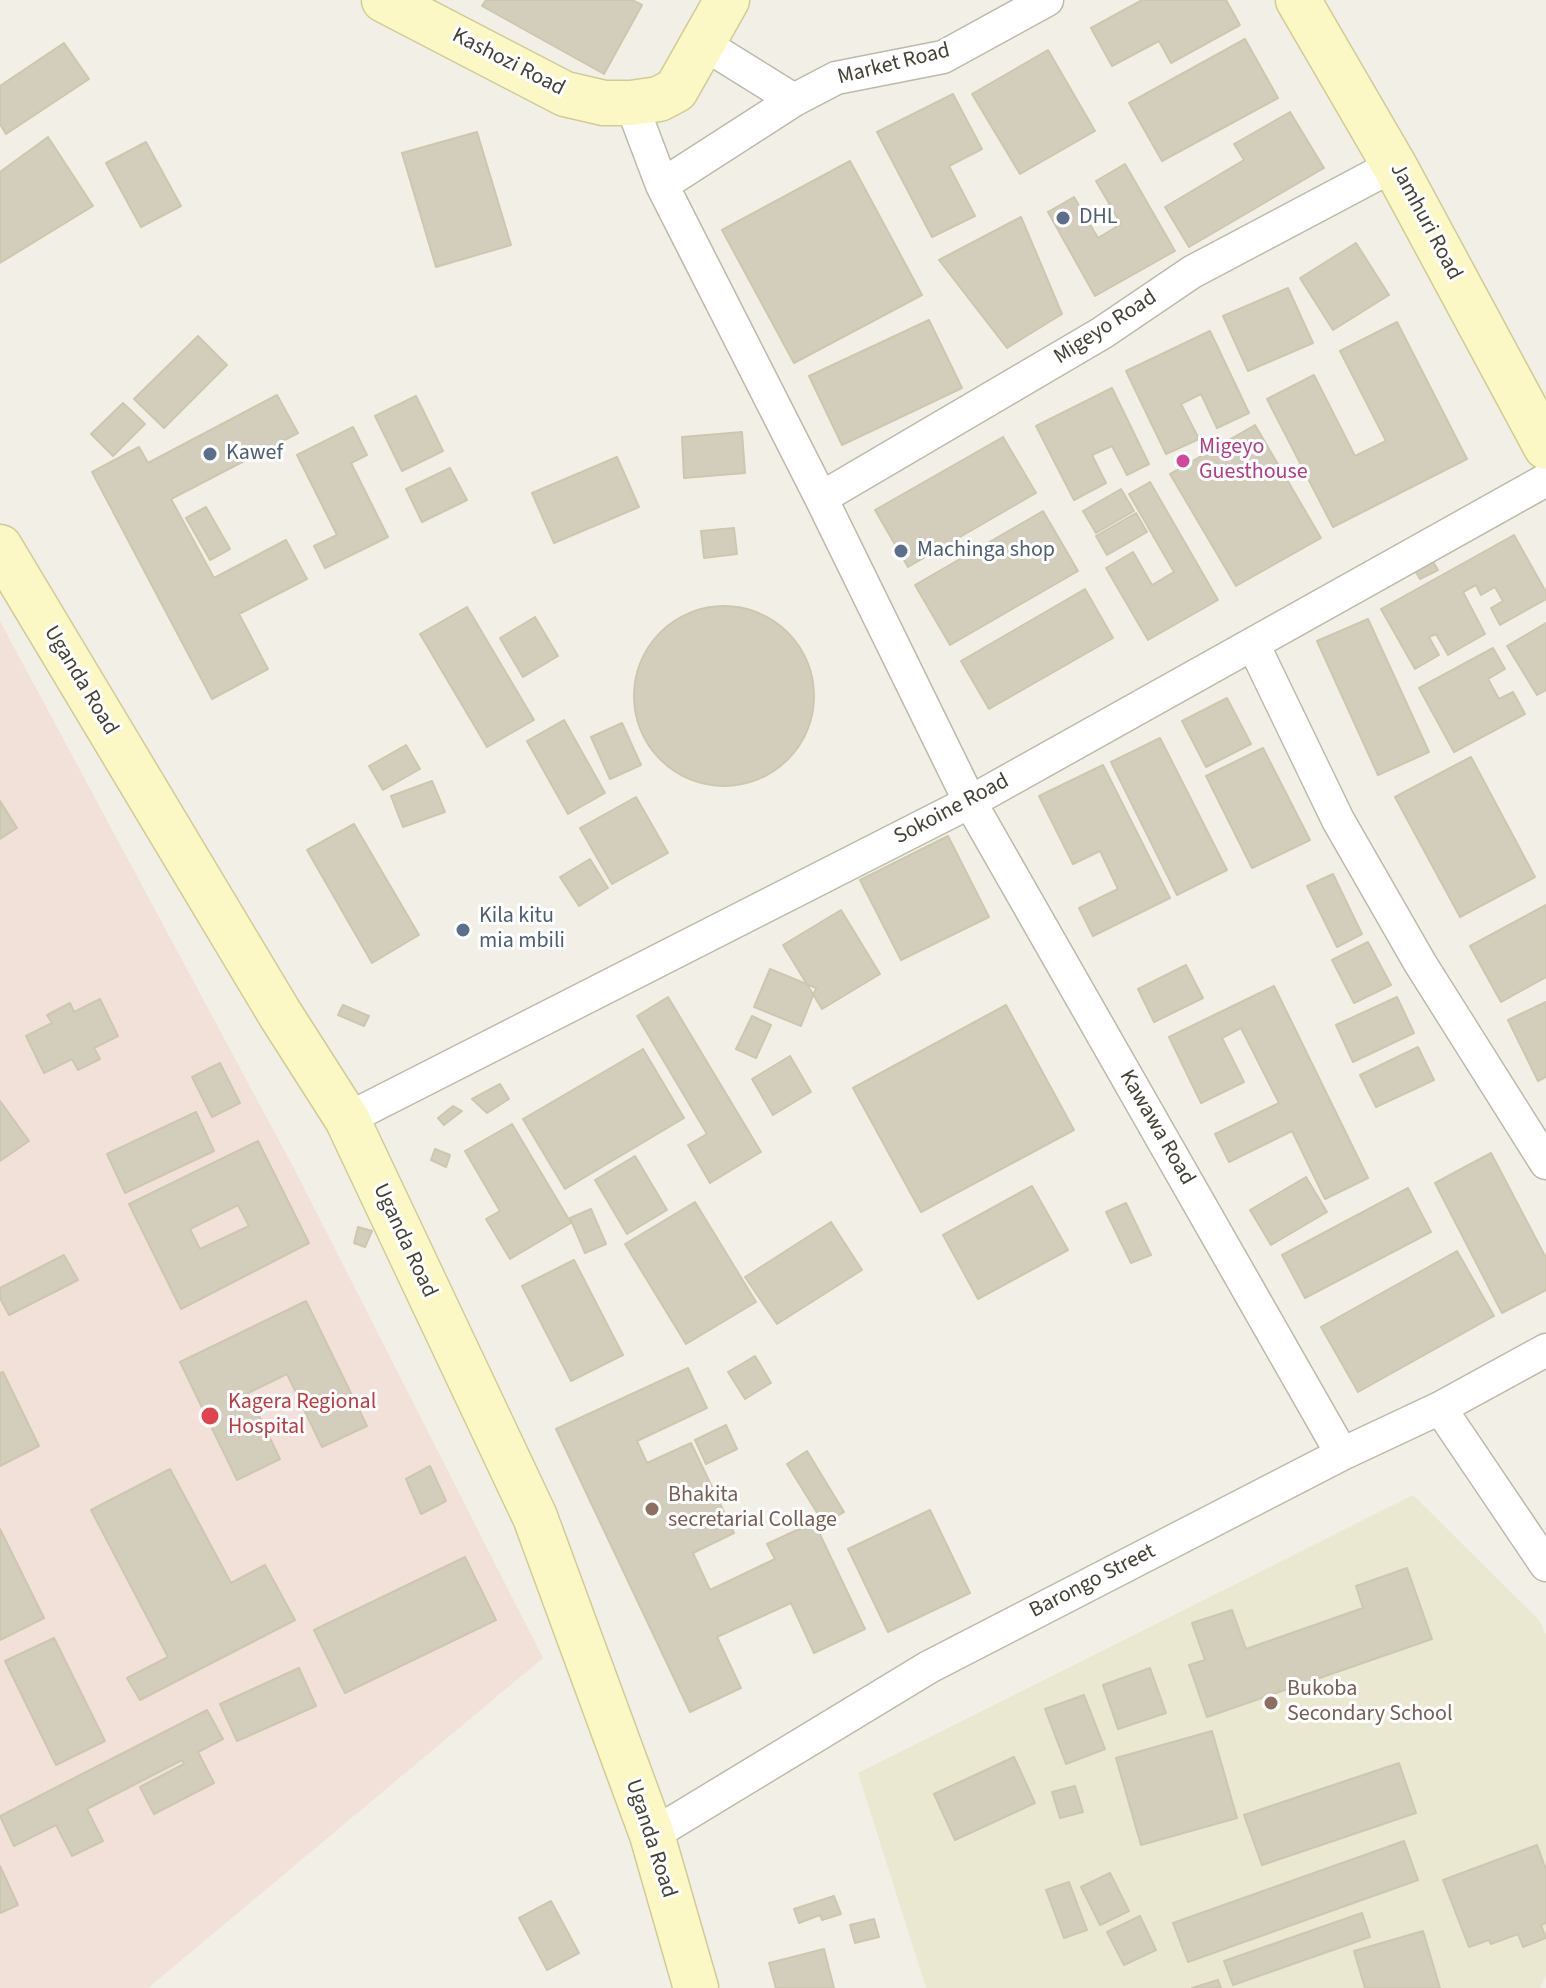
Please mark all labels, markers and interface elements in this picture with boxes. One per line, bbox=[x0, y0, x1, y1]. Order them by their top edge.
street label: Kashozi Road bbox=[447, 23, 569, 103]
street label: Market Road bbox=[835, 38, 953, 92]
street label: Jamhuri Road bbox=[1383, 159, 1467, 285]
place label: DHL bbox=[1079, 205, 1118, 231]
marker: DHL bbox=[1054, 209, 1072, 227]
street label: Migeyo Road bbox=[1050, 285, 1162, 371]
place label: Migeyo Guesthouse bbox=[1199, 435, 1308, 486]
place label: Kawef bbox=[226, 441, 283, 467]
marker: Kawef bbox=[201, 445, 219, 463]
marker: Migeyo Guesthouse bbox=[1174, 452, 1192, 470]
place label: Machinga shop bbox=[917, 538, 1055, 564]
marker: Machinga shop bbox=[892, 542, 910, 560]
street label: Uganda Road bbox=[37, 622, 123, 740]
street label: Sokoine Road bbox=[890, 769, 1014, 851]
place label: Kila kitu mia mbili bbox=[479, 904, 565, 956]
marker: Kila kitu mia mbili bbox=[454, 921, 472, 939]
street label: Kawawa Road bbox=[1112, 1066, 1200, 1190]
street label: Uganda Road bbox=[366, 1180, 442, 1302]
place label: Kagera Regional Hospital bbox=[228, 1390, 376, 1442]
marker: Kagera Regional Hospital bbox=[199, 1405, 221, 1427]
place label: Bhakita secretarial Collage bbox=[668, 1483, 837, 1534]
marker: Bhakita secretarial Collage bbox=[643, 1500, 661, 1518]
street label: Barongo Street bbox=[1026, 1539, 1160, 1625]
place label: Bukoba Secondary School bbox=[1287, 1677, 1453, 1728]
marker: Bukoba Secondary School bbox=[1262, 1694, 1280, 1712]
street label: Uganda Road bbox=[618, 1777, 682, 1901]

